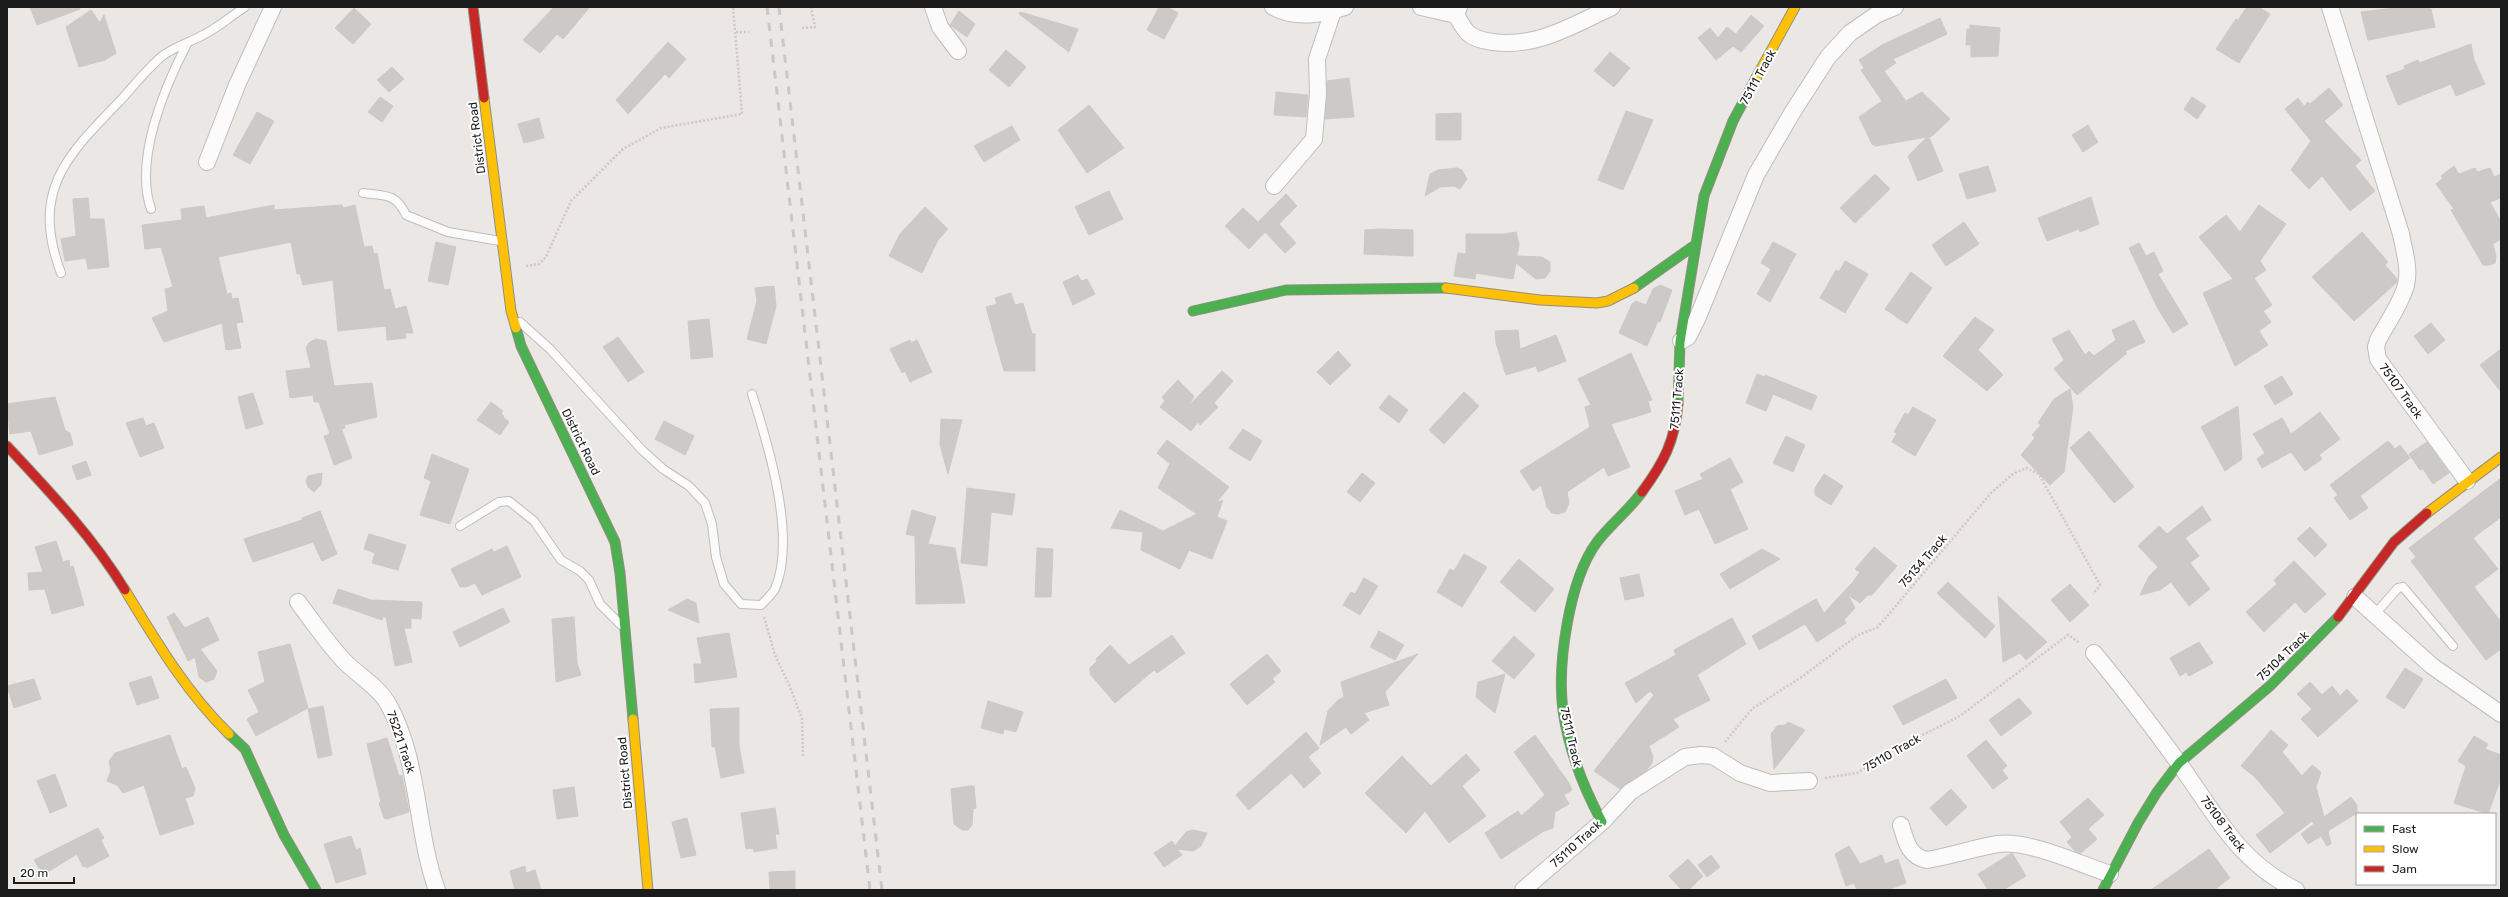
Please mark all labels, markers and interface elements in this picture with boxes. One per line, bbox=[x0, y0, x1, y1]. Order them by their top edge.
street label: 75111 Track bbox=[1737, 46, 1779, 107]
street label: District Road bbox=[466, 101, 488, 175]
street label: 75107 Track bbox=[2376, 361, 2426, 422]
street label: 75111 Track bbox=[1667, 367, 1687, 430]
street label: District Road bbox=[559, 407, 603, 477]
street label: 75134 Track bbox=[1896, 531, 1950, 590]
street label: 75104 Track bbox=[2254, 628, 2312, 684]
street label: 75111 Track bbox=[1557, 706, 1585, 769]
street label: 75221 Track bbox=[384, 709, 418, 776]
street label: 75110 Track bbox=[1861, 731, 1924, 775]
street label: District Road bbox=[615, 736, 635, 810]
street label: 75108 Track bbox=[2198, 793, 2249, 855]
legend bbox=[2356, 813, 2496, 885]
street label: 75110 Track bbox=[1548, 817, 1605, 870]
text: Fast bbox=[2392, 822, 2416, 836]
text: Slow bbox=[2392, 842, 2419, 856]
scale bar bbox=[14, 859, 74, 885]
text: Jam bbox=[2392, 862, 2417, 876]
text: 20 m bbox=[20, 866, 48, 880]

